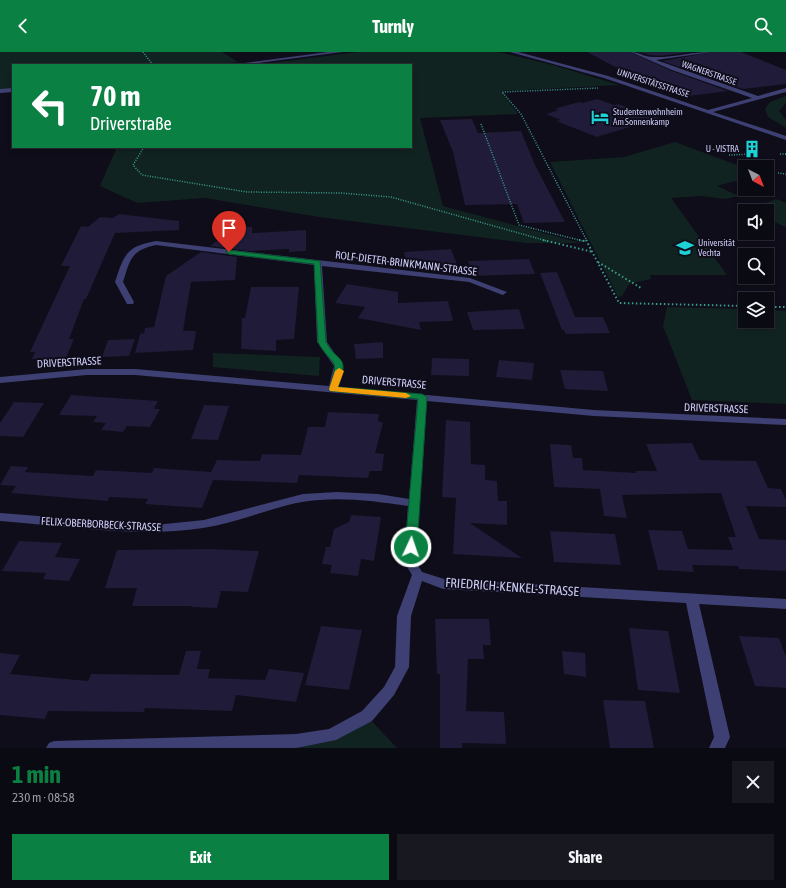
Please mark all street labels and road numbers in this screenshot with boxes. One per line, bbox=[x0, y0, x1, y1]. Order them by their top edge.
street label: WAGNERSTRASSE bbox=[680, 59, 738, 87]
street label: UNIVERSITÄTSSTRASSE bbox=[616, 67, 690, 99]
street label: ROLF-DIETER-BRINKMANN-STRASSE bbox=[334, 248, 478, 278]
street label: DRIVERSTRASSE bbox=[37, 354, 102, 370]
street label: DRIVERSTRASSE bbox=[361, 373, 427, 391]
street label: DRIVERSTRASSE bbox=[684, 401, 749, 415]
street label: FELIX-OBERBORBECK-STRASSE bbox=[41, 515, 162, 533]
street label: FRIEDRICH-KENKEL-STRASSE bbox=[445, 575, 580, 599]

